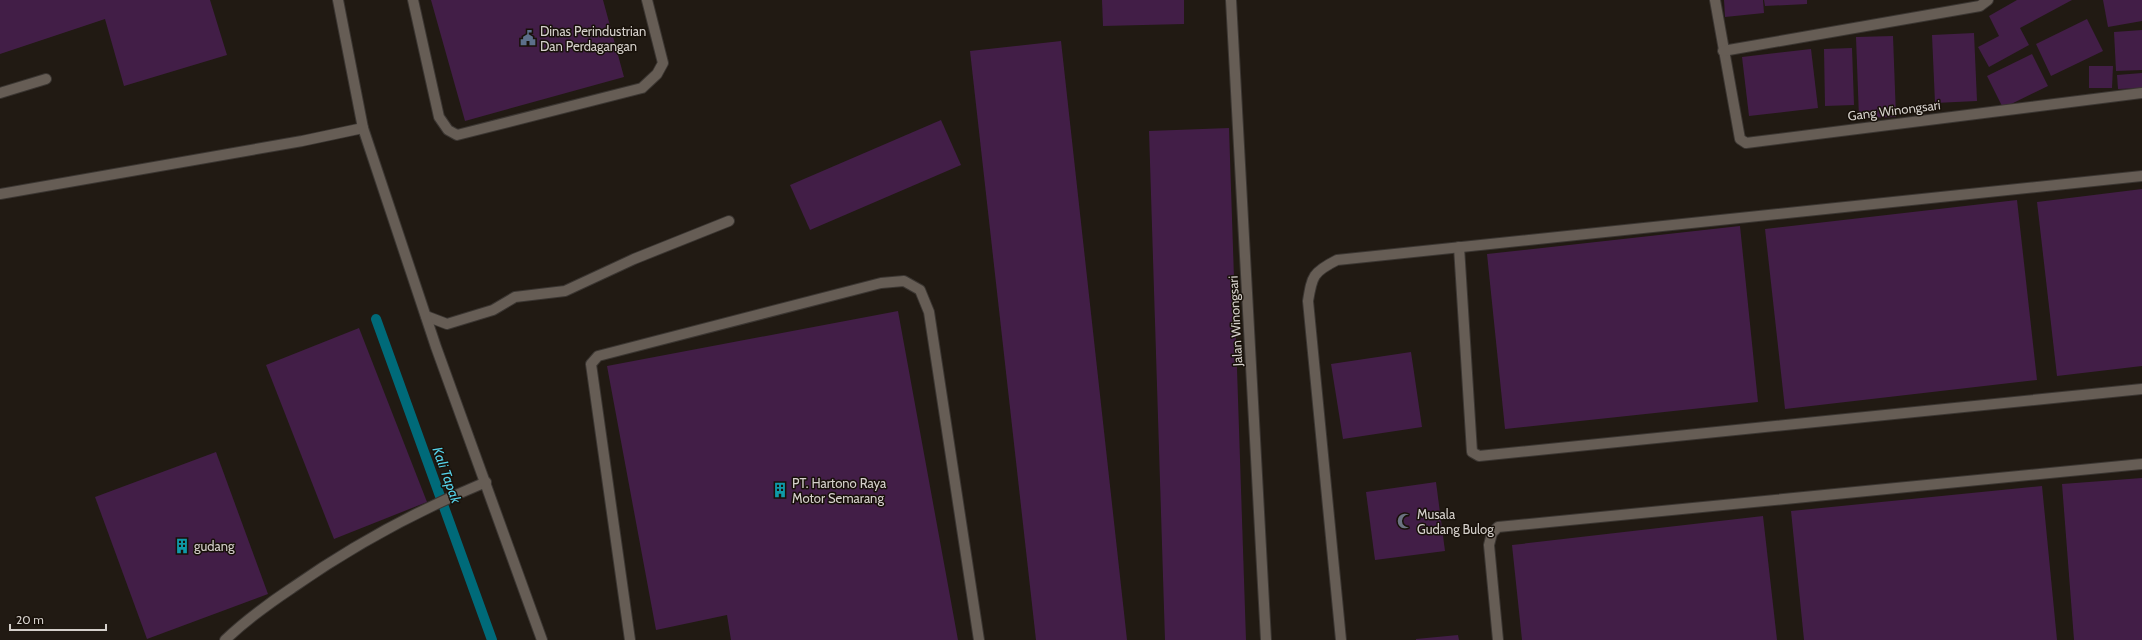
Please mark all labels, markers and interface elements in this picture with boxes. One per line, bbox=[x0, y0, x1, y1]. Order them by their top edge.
place label: Dinas Perindustrian Dan Perdagangan bbox=[540, 23, 646, 54]
public building icon: Dinas Perindustrian Dan Perdagangan bbox=[519, 29, 537, 47]
street label: Gang Winongsari bbox=[1847, 96, 1941, 124]
street label: Jalan Winongsari bbox=[1225, 275, 1245, 368]
water label: Kali Tapak bbox=[428, 444, 466, 507]
place label: PT. Hartono Raya Motor Semarang bbox=[792, 475, 887, 506]
building icon: PT. Hartono Raya Motor Semarang bbox=[771, 481, 789, 499]
place label: Musala Gudang Bulog bbox=[1417, 506, 1494, 537]
mosque icon: Musala Gudang Bulog bbox=[1396, 512, 1414, 530]
building icon: gudang bbox=[173, 537, 191, 555]
place label: gudang bbox=[194, 538, 235, 554]
scale bar bbox=[10, 606, 106, 632]
text: 20 m bbox=[16, 612, 44, 627]

